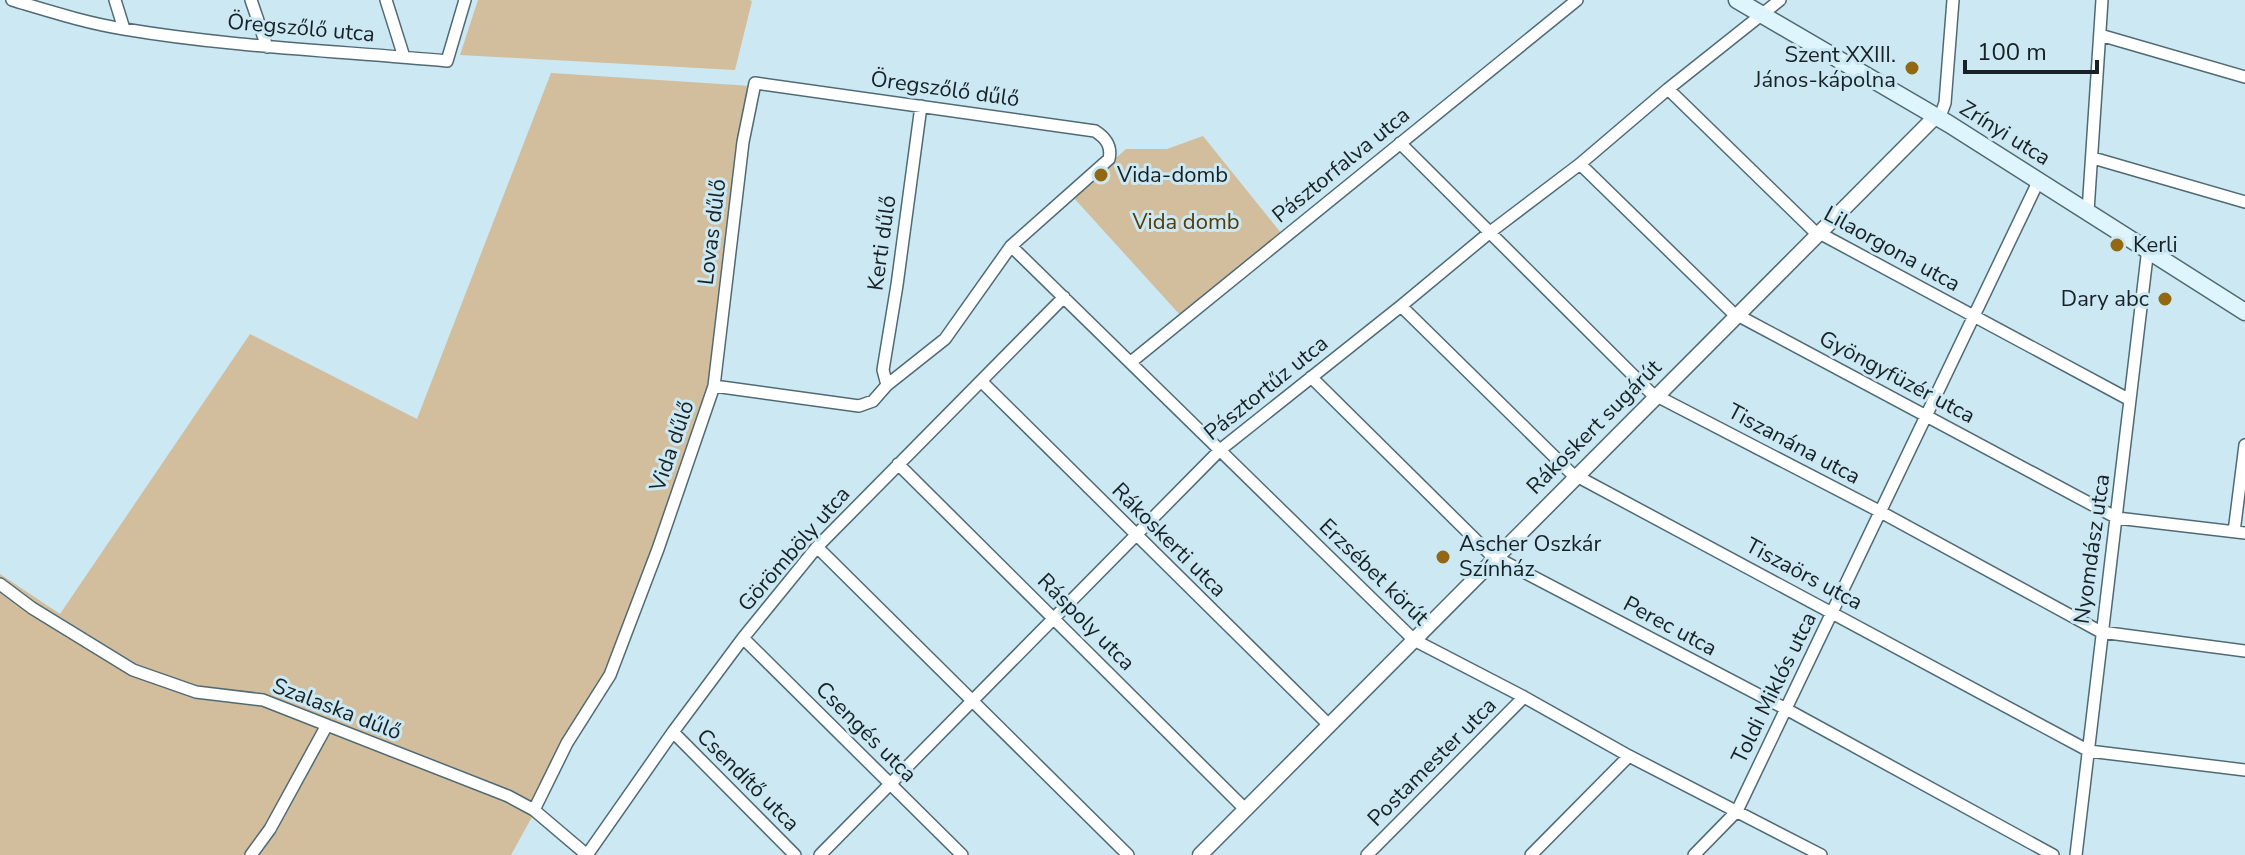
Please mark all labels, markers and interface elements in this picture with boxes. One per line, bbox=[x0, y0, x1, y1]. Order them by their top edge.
street label: Öregszőlő utca bbox=[226, 7, 376, 49]
scale bar bbox=[1965, 24, 2097, 74]
text: 100 m bbox=[1977, 36, 2047, 68]
place label: Szent XXIII. János-kápolna bbox=[1753, 40, 1896, 95]
marker: Szent XXIII. János-kápolna bbox=[1903, 59, 1921, 77]
street label: Öregszőlő dűlő bbox=[869, 64, 1021, 114]
street label: Zrínyi utca bbox=[1954, 93, 2056, 173]
street label: Pásztorfalva utca bbox=[1266, 100, 1416, 230]
place label: Vida-domb bbox=[1116, 160, 1228, 190]
marker: Vida-domb bbox=[1092, 166, 1110, 184]
street label: Lovas dűlő bbox=[691, 177, 733, 287]
street label: Kerti dűlő bbox=[860, 193, 904, 293]
street label: Lilaorgona utca bbox=[1818, 199, 1966, 299]
park label: Vida domb bbox=[1131, 207, 1240, 237]
place label: Kerli bbox=[2133, 230, 2178, 260]
marker: Kerli bbox=[2108, 236, 2126, 254]
place label: Dary abc bbox=[2061, 284, 2149, 314]
marker: Dary abc bbox=[2156, 290, 2174, 308]
street label: Gyöngyfüzér utca bbox=[1814, 323, 1980, 431]
street label: Pásztortűz utca bbox=[1198, 329, 1334, 447]
street label: Rákoskert sugárút bbox=[1520, 353, 1668, 501]
street label: Tiszanána utca bbox=[1722, 396, 1866, 492]
street label: Vida dűlő bbox=[642, 397, 702, 496]
street label: Nyomdász utca bbox=[2067, 472, 2117, 626]
street label: Rákoskerti utca bbox=[1105, 476, 1233, 604]
street label: Görömböly utca bbox=[731, 480, 857, 618]
street label: Erzsébet körút bbox=[1313, 512, 1436, 632]
place label: Ascher Oszkár Színház bbox=[1459, 529, 1601, 584]
street label: Tiszaörs utca bbox=[1740, 531, 1868, 617]
marker: Ascher Oszkár Színház bbox=[1434, 548, 1452, 566]
street label: Ráspoly utca bbox=[1031, 567, 1141, 677]
street label: Perec utca bbox=[1618, 589, 1722, 663]
street label: Toldi Miklós utca bbox=[1724, 607, 1824, 769]
street label: Szalaska dűlő bbox=[268, 671, 406, 747]
street label: Csengés utca bbox=[809, 675, 923, 789]
street label: Postamester utca bbox=[1361, 691, 1503, 833]
street label: Csendítő utca bbox=[690, 722, 806, 838]

